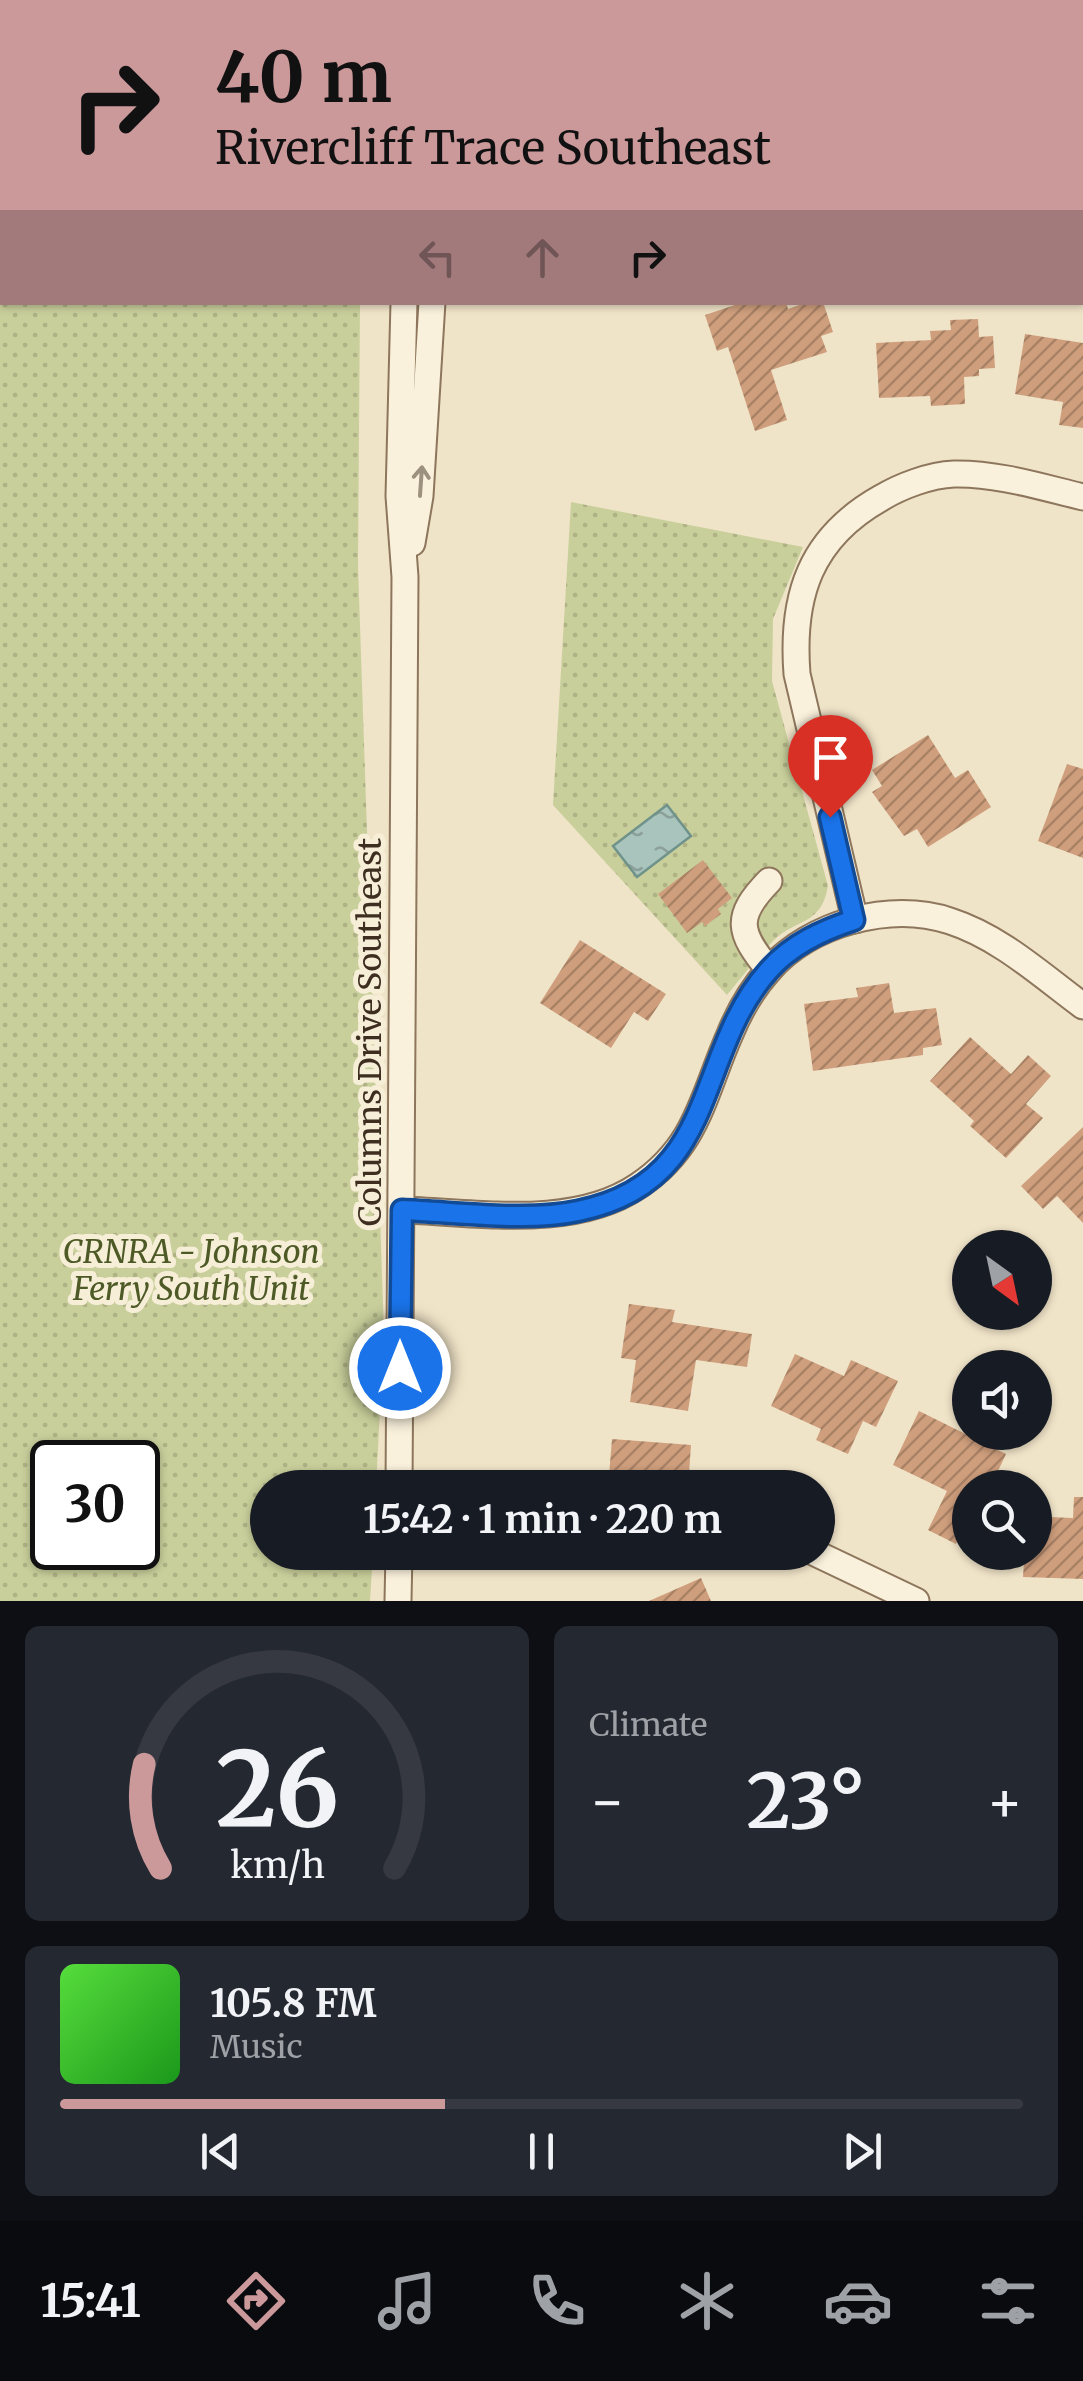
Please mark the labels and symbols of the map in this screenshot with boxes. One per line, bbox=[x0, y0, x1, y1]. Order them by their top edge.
one-way arrow bbox=[412, 466, 431, 498]
pin bbox=[788, 715, 873, 818]
street label: Columns Drive Southeast bbox=[350, 837, 390, 1226]
north arrow bbox=[952, 1230, 1052, 1330]
park label: CRNRA - Johnson Ferry South Unit bbox=[62, 1232, 320, 1309]
position arrow bbox=[348, 1316, 452, 1420]
speed limit sign: 30 bbox=[30, 1440, 160, 1570]

